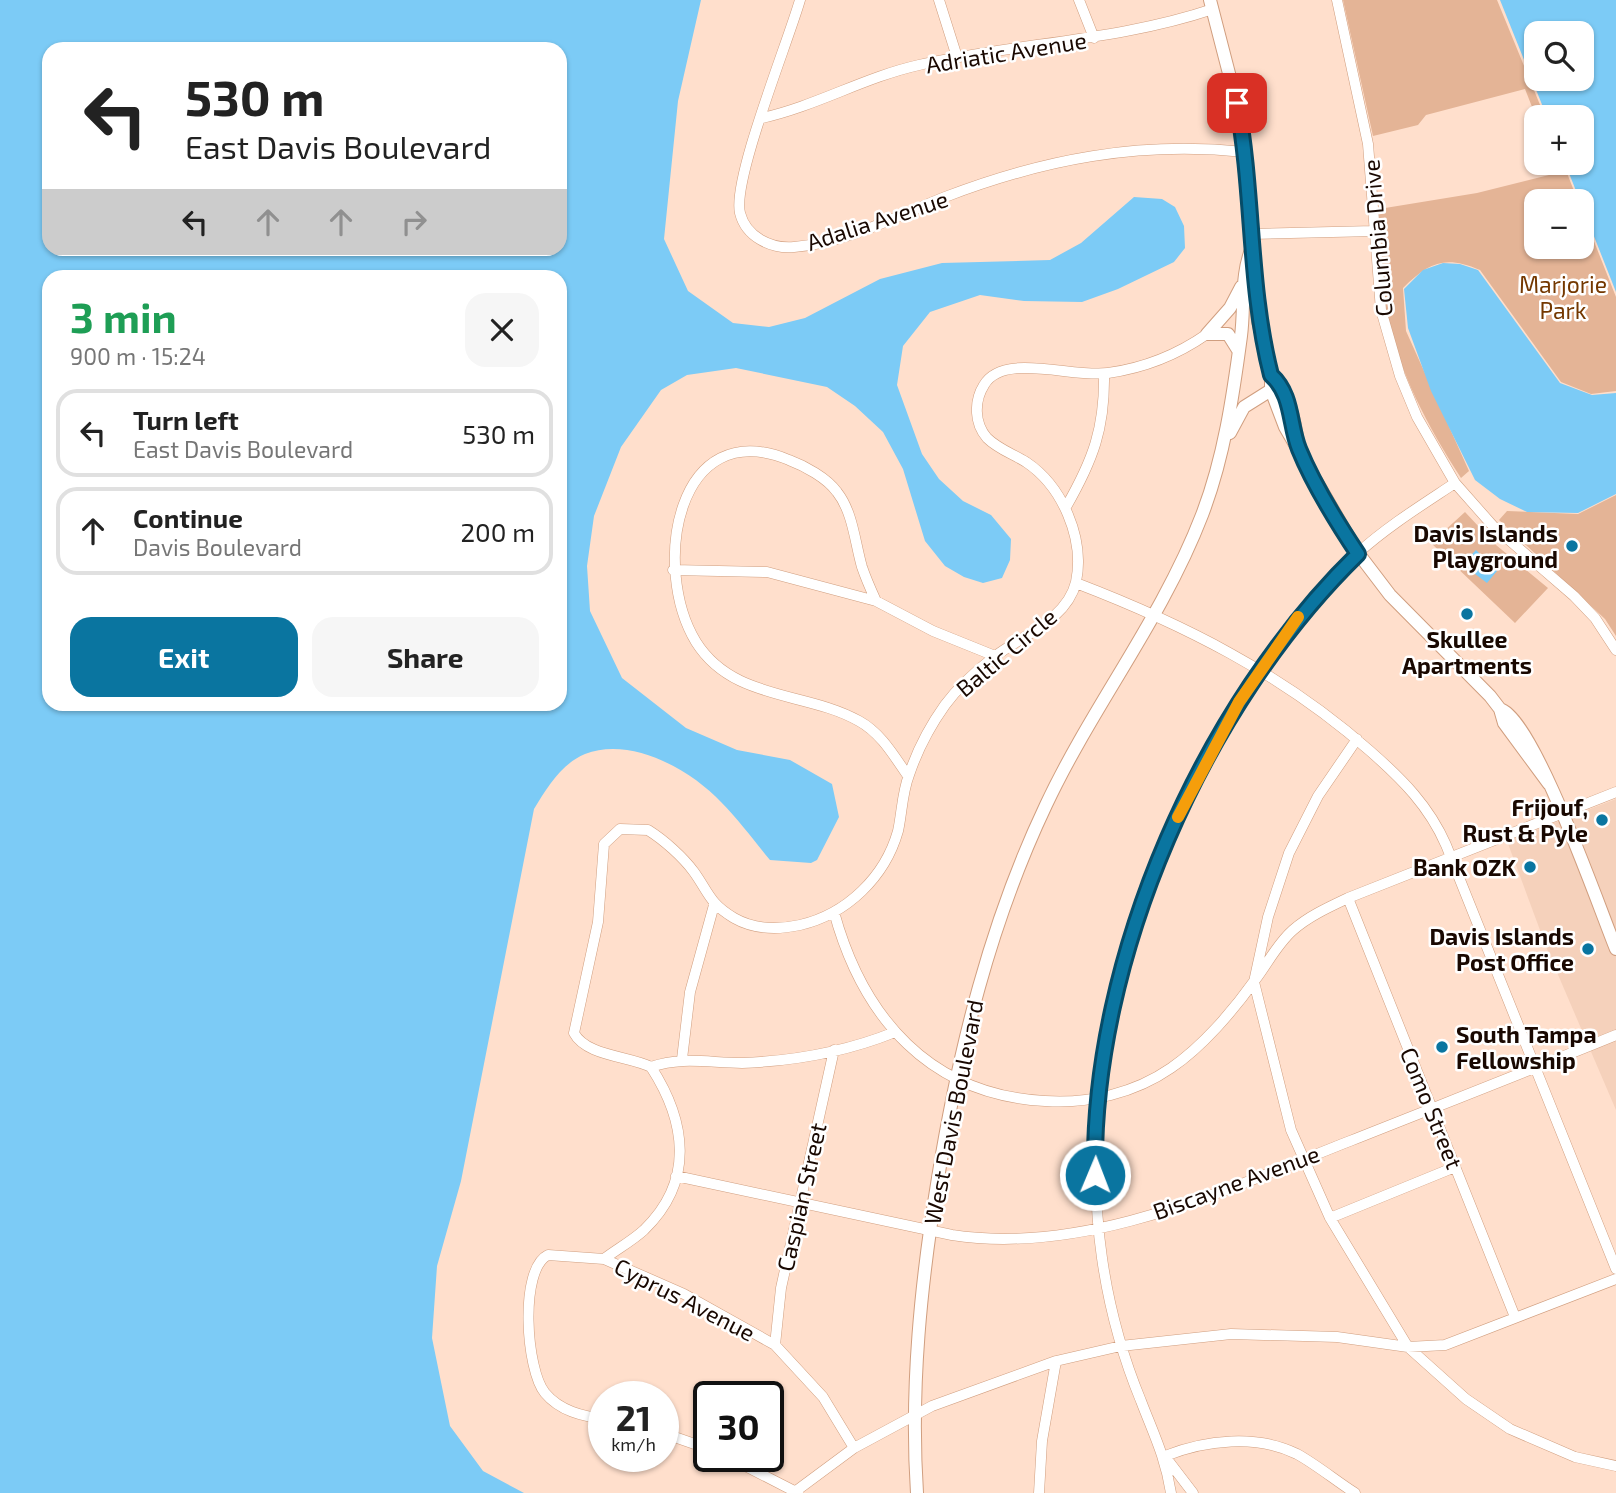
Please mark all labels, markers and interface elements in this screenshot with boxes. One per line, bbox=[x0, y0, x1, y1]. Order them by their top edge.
map controls bbox=[1524, 21, 1594, 259]
button: search bbox=[1524, 21, 1594, 91]
street label: Adriatic Avenue bbox=[924, 25, 1088, 79]
text: 530 m bbox=[185, 67, 325, 126]
icon: left bbox=[70, 70, 161, 161]
pin bbox=[1207, 73, 1267, 133]
icon: arrive bbox=[1218, 84, 1256, 122]
button: + bbox=[1524, 105, 1594, 175]
text: East Davis Boulevard bbox=[185, 127, 491, 165]
street label: Columbia Drive bbox=[1356, 158, 1398, 318]
street label: Adalia Avenue bbox=[803, 184, 951, 256]
button: − bbox=[1524, 189, 1594, 259]
icon: left bbox=[176, 203, 214, 241]
icon: ahead bbox=[249, 203, 287, 241]
icon: ahead bbox=[322, 203, 360, 241]
icon: right bbox=[395, 203, 433, 241]
park label: Marjorie Park bbox=[1519, 270, 1607, 324]
text: 3 min bbox=[70, 291, 177, 341]
button: close bbox=[465, 293, 539, 367]
text: 900 m · 15:24 bbox=[70, 342, 206, 370]
text: Turn left bbox=[133, 404, 239, 435]
icon: left bbox=[74, 414, 112, 452]
text: 530 m bbox=[462, 418, 535, 449]
text: East Davis Boulevard bbox=[133, 435, 353, 463]
text: Continue bbox=[133, 502, 243, 533]
icon: ahead bbox=[74, 512, 112, 550]
text: 200 m bbox=[460, 516, 535, 547]
place label: Davis Islands Playground bbox=[1413, 519, 1558, 573]
text: Davis Boulevard bbox=[133, 533, 302, 561]
marker: Davis Islands Playground bbox=[1564, 538, 1580, 554]
street label: Baltic Circle bbox=[950, 602, 1062, 702]
marker: Skullee Apartments bbox=[1459, 606, 1475, 622]
button: Exit bbox=[70, 617, 298, 697]
button: Share bbox=[312, 617, 539, 697]
place label: Skullee Apartments bbox=[1402, 625, 1532, 679]
place label: Frijouf, Rust & Pyle bbox=[1462, 793, 1588, 847]
marker: Frijouf, Rust & Pyle bbox=[1594, 812, 1610, 828]
place label: Bank OZK bbox=[1413, 853, 1516, 881]
marker: Bank OZK bbox=[1522, 859, 1538, 875]
place label: Davis Islands Post Office bbox=[1429, 922, 1574, 976]
marker: Davis Islands Post Office bbox=[1580, 941, 1596, 957]
street label: West Davis Boulevard bbox=[917, 997, 989, 1227]
place label: South Tampa Fellowship bbox=[1456, 1020, 1597, 1074]
marker: South Tampa Fellowship bbox=[1434, 1039, 1450, 1055]
street label: Como Street bbox=[1395, 1043, 1469, 1173]
street label: Caspian Street bbox=[770, 1120, 832, 1274]
position arrow bbox=[1058, 1138, 1132, 1212]
street label: Biscayne Avenue bbox=[1149, 1139, 1323, 1225]
street label: Cyprus Avenue bbox=[610, 1252, 760, 1346]
speed limit sign: 30 bbox=[693, 1381, 784, 1472]
text: 21 bbox=[616, 1396, 651, 1438]
text: km/h bbox=[611, 1433, 656, 1455]

